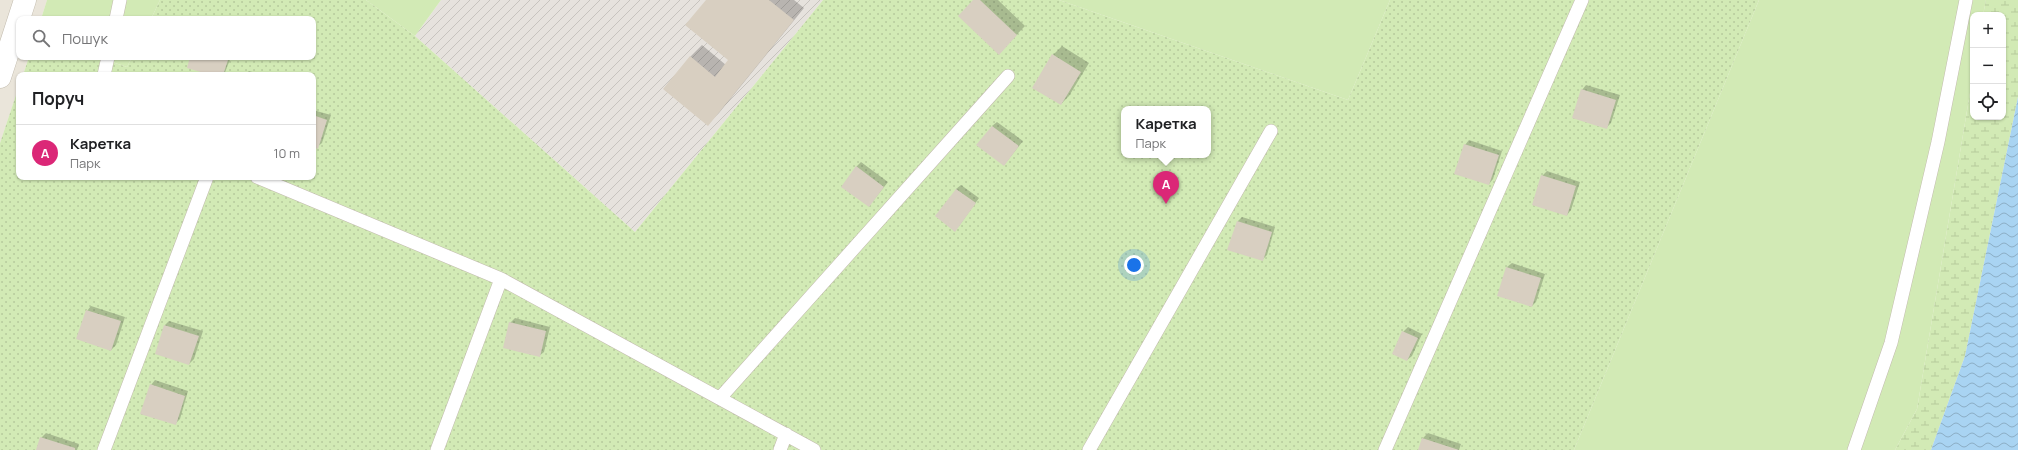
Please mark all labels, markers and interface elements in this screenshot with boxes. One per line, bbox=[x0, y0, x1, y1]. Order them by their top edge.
map controls bbox=[1970, 12, 2006, 120]
button: + bbox=[1970, 12, 2006, 48]
search box bbox=[16, 16, 316, 60]
icon: search bbox=[30, 27, 52, 49]
text: Пошук bbox=[62, 28, 108, 49]
button: − bbox=[1970, 48, 2006, 84]
button: locate bbox=[1970, 84, 2006, 120]
text: Поруч bbox=[32, 87, 84, 110]
popup bbox=[1121, 106, 1211, 158]
text: Каретка bbox=[1135, 113, 1197, 134]
text: Каретка bbox=[70, 133, 131, 154]
text: Парк bbox=[1135, 134, 1166, 152]
text: A bbox=[41, 144, 49, 162]
text: 10 m bbox=[273, 144, 300, 162]
text: Парк bbox=[70, 154, 100, 172]
pin: A bbox=[1153, 171, 1179, 204]
your location bbox=[1124, 255, 1144, 275]

